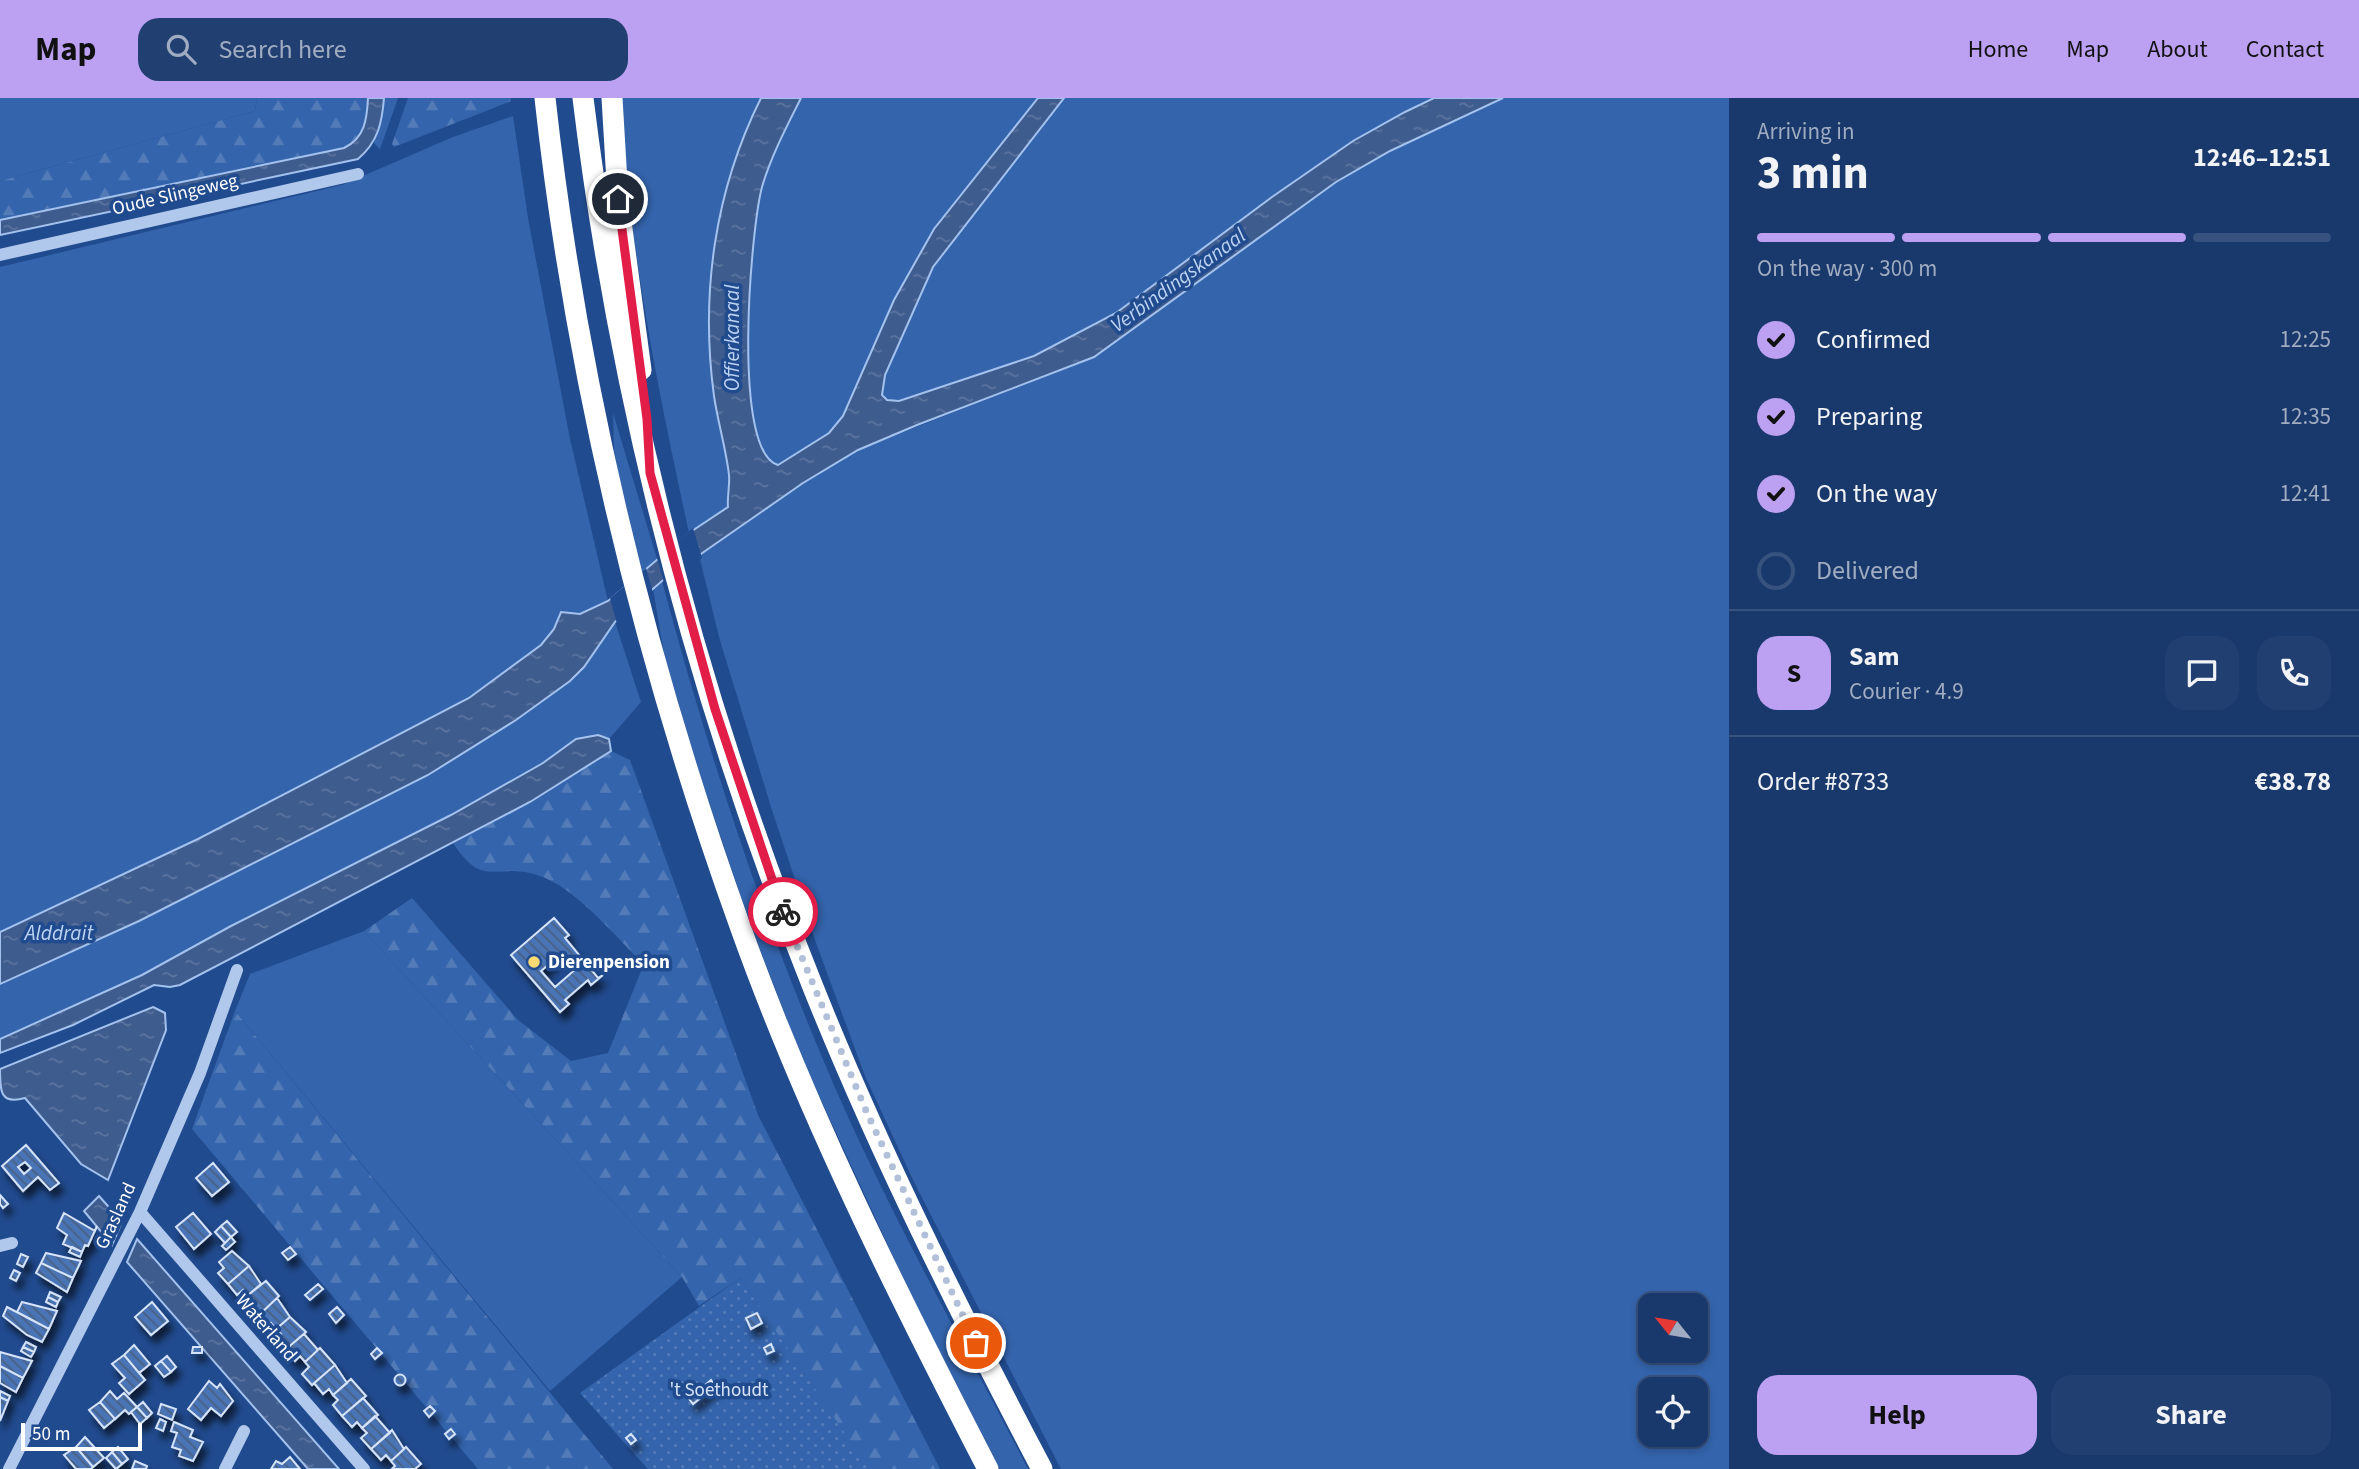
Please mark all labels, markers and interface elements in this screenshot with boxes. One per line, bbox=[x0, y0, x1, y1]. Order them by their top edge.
search box bbox=[138, 18, 628, 81]
text: Map bbox=[35, 26, 96, 73]
icon: search bbox=[162, 30, 200, 68]
text: Search here bbox=[218, 31, 347, 68]
text: Home bbox=[1968, 32, 2028, 67]
text: Map bbox=[2066, 32, 2109, 67]
text: About bbox=[2147, 32, 2208, 67]
text: Contact bbox=[2246, 32, 2324, 67]
text: Arriving in bbox=[1757, 115, 1855, 148]
text: 12:46–12:51 bbox=[2193, 139, 2331, 176]
text: 3 min bbox=[1757, 141, 1869, 206]
street label: Oude Slingeweg bbox=[110, 167, 241, 223]
pin bbox=[588, 169, 648, 229]
icon: home bbox=[599, 180, 637, 218]
water label: Verbindingskanaal bbox=[1104, 220, 1252, 339]
text: On the way · 300 m bbox=[1757, 252, 1937, 285]
water label: Offierkanaal bbox=[717, 284, 747, 391]
icon: check bbox=[1757, 321, 1795, 359]
text: Confirmed bbox=[1816, 321, 1931, 358]
text: 12:25 bbox=[2280, 323, 2331, 356]
icon: check bbox=[1757, 398, 1795, 436]
text: Preparing bbox=[1816, 398, 1922, 435]
text: 12:35 bbox=[2280, 400, 2331, 433]
icon: check bbox=[1757, 475, 1795, 513]
text: On the way bbox=[1816, 475, 1937, 512]
text: 12:41 bbox=[2280, 477, 2331, 510]
text: Delivered bbox=[1816, 552, 1919, 589]
button: chat bbox=[2165, 636, 2239, 710]
button: phone bbox=[2257, 636, 2331, 710]
text: Sam bbox=[1849, 638, 1899, 675]
text: S bbox=[1787, 655, 1801, 692]
text: Courier · 4.9 bbox=[1849, 675, 1964, 708]
text: Order #8733 bbox=[1757, 763, 1889, 800]
text: €38.78 bbox=[2255, 763, 2331, 800]
courier bbox=[748, 877, 818, 947]
icon: bike bbox=[764, 893, 802, 931]
water label: Alddrait bbox=[23, 918, 94, 948]
place label: Dierenpension bbox=[548, 949, 670, 976]
marker: Dierenpension bbox=[526, 954, 542, 970]
street label: Grasland bbox=[89, 1178, 143, 1254]
street label: Waterland bbox=[229, 1288, 303, 1368]
north arrow bbox=[1638, 1293, 1708, 1363]
map controls bbox=[1638, 1293, 1708, 1447]
pin bbox=[946, 1313, 1006, 1373]
icon: bag bbox=[957, 1324, 995, 1362]
button: Help bbox=[1757, 1375, 2037, 1455]
button: Share bbox=[2051, 1375, 2331, 1455]
park label: 't Soethoudt bbox=[670, 1377, 769, 1404]
button: locate bbox=[1638, 1377, 1708, 1447]
scale bar bbox=[21, 1420, 142, 1452]
text: 50 m bbox=[32, 1421, 70, 1448]

